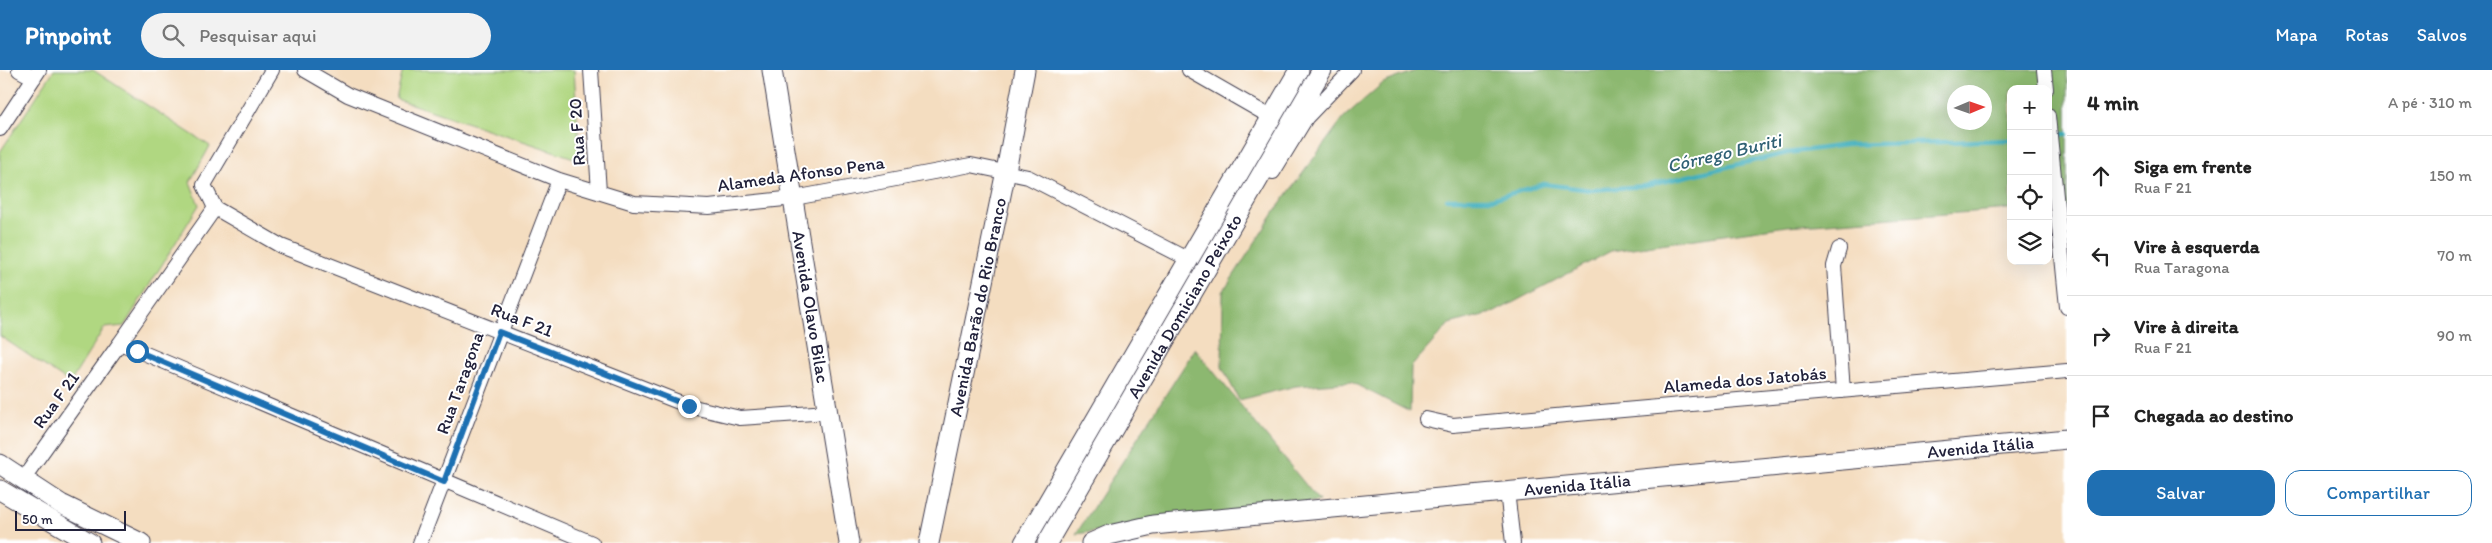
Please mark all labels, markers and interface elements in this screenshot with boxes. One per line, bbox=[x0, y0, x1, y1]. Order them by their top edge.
search box bbox=[141, 13, 491, 58]
text: Pinpoint bbox=[25, 21, 111, 50]
icon: search bbox=[159, 21, 187, 49]
text: Pesquisar aqui bbox=[199, 24, 317, 47]
text: Mapa bbox=[2275, 24, 2317, 46]
text: Rotas bbox=[2345, 24, 2389, 46]
text: Salvos bbox=[2417, 24, 2467, 46]
north arrow bbox=[1947, 85, 1992, 130]
map controls bbox=[2007, 85, 2052, 265]
button: + bbox=[2007, 85, 2052, 130]
text: 4 min bbox=[2087, 90, 2139, 115]
text: A pé · 310 m bbox=[2388, 93, 2472, 112]
street label: Rua F 20 bbox=[564, 97, 590, 167]
water label: Córrego Buriti bbox=[1665, 128, 1785, 177]
button: − bbox=[2007, 130, 2052, 175]
street label: Alameda Afonso Pena bbox=[716, 151, 887, 197]
text: Siga em frente bbox=[2134, 155, 2252, 178]
icon: ahead bbox=[2087, 162, 2115, 190]
text: 150 m bbox=[2429, 166, 2472, 185]
button: locate bbox=[2007, 175, 2052, 220]
text: Rua F 21 bbox=[2134, 178, 2192, 197]
street label: Avenida Barão do Rio Branco bbox=[944, 196, 1011, 419]
street label: Avenida Domiciano Peixoto bbox=[1123, 210, 1247, 402]
button: layers bbox=[2007, 220, 2052, 265]
street label: Avenida Olavo Bilac bbox=[787, 229, 834, 385]
text: Vire à esquerda bbox=[2134, 235, 2260, 258]
icon: left bbox=[2087, 242, 2115, 270]
text: 70 m bbox=[2437, 246, 2472, 265]
text: Rua Taragona bbox=[2134, 258, 2230, 277]
street label: Rua F 21 bbox=[488, 298, 556, 342]
text: Vire à direita bbox=[2134, 315, 2239, 338]
icon: right bbox=[2087, 322, 2115, 350]
text: 90 m bbox=[2437, 326, 2472, 345]
street label: Rua Taragona bbox=[431, 328, 489, 437]
text: Rua F 21 bbox=[2134, 338, 2192, 357]
route start bbox=[126, 340, 149, 363]
street label: Alameda dos Jatobás bbox=[1662, 362, 1828, 398]
street label: Rua F 21 bbox=[28, 367, 84, 433]
route end bbox=[678, 395, 701, 418]
icon: arrive bbox=[2087, 402, 2115, 430]
text: Chegada ao destino bbox=[2134, 404, 2293, 427]
street label: Avenida Itália bbox=[1926, 431, 2035, 463]
street label: Avenida Itália bbox=[1523, 469, 1632, 501]
button: Salvar bbox=[2087, 470, 2275, 516]
button: Compartilhar bbox=[2285, 470, 2472, 516]
scale bar bbox=[15, 508, 126, 531]
text: 50 m bbox=[22, 511, 53, 528]

